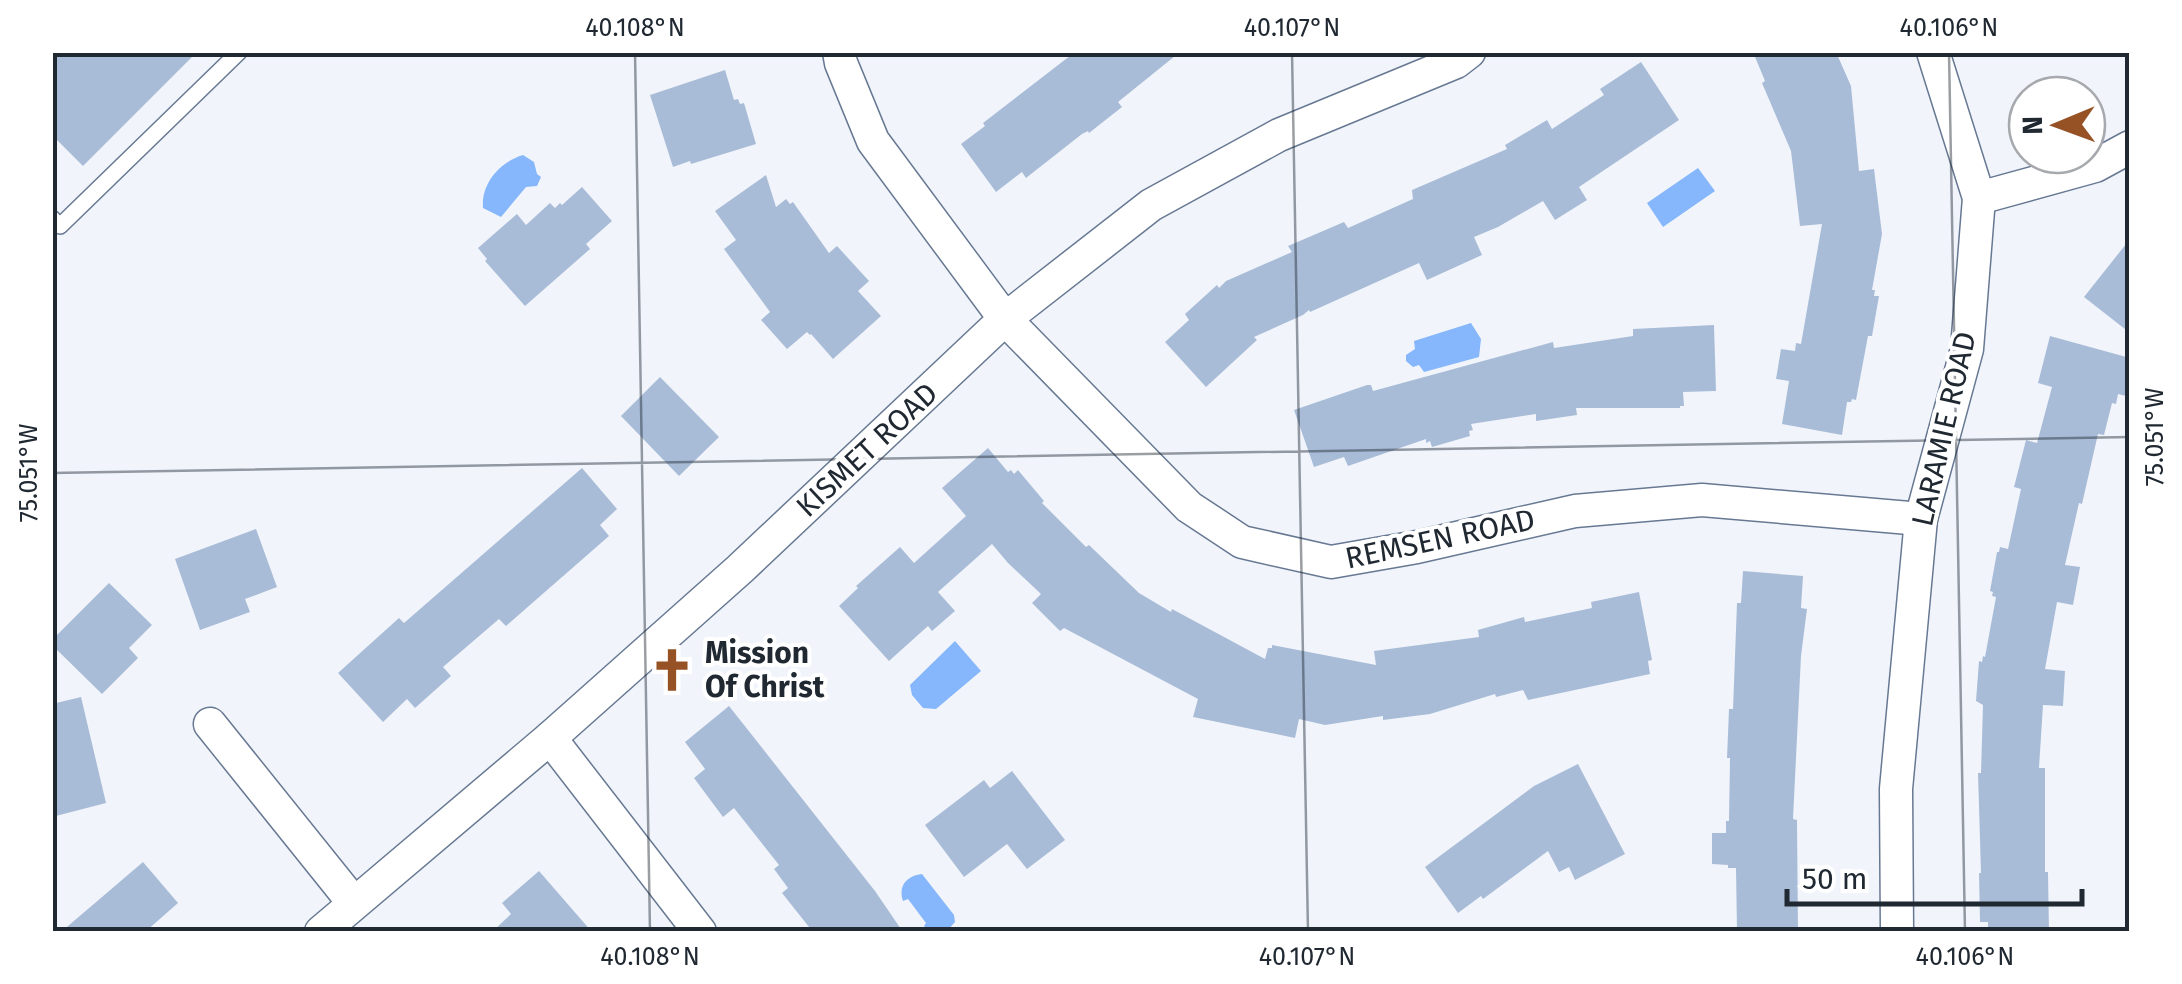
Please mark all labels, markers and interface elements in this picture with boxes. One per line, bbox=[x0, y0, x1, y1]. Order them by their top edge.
text: 40.108°N bbox=[585, 13, 685, 43]
text: 40.107°N bbox=[1244, 13, 1340, 43]
text: 40.106°N bbox=[1900, 13, 1998, 43]
north arrow bbox=[2007, 75, 2107, 175]
text: N bbox=[2016, 116, 2049, 135]
street label: LARAMIE ROAD bbox=[1904, 328, 1984, 530]
street label: KISMET ROAD bbox=[789, 375, 945, 525]
text: 75.051°W bbox=[2140, 387, 2170, 486]
text: 75.051°W bbox=[14, 423, 44, 522]
street label: REMSEN ROAD bbox=[1342, 501, 1538, 577]
place label: Mission Of Christ bbox=[705, 635, 825, 705]
church icon: Mission Of Christ bbox=[648, 646, 696, 694]
scale bar bbox=[1787, 844, 2082, 906]
text: 50 m bbox=[1802, 861, 1867, 897]
text: 40.108°N bbox=[600, 942, 700, 972]
text: 40.107°N bbox=[1259, 942, 1355, 972]
text: 40.106°N bbox=[1916, 942, 2014, 972]

